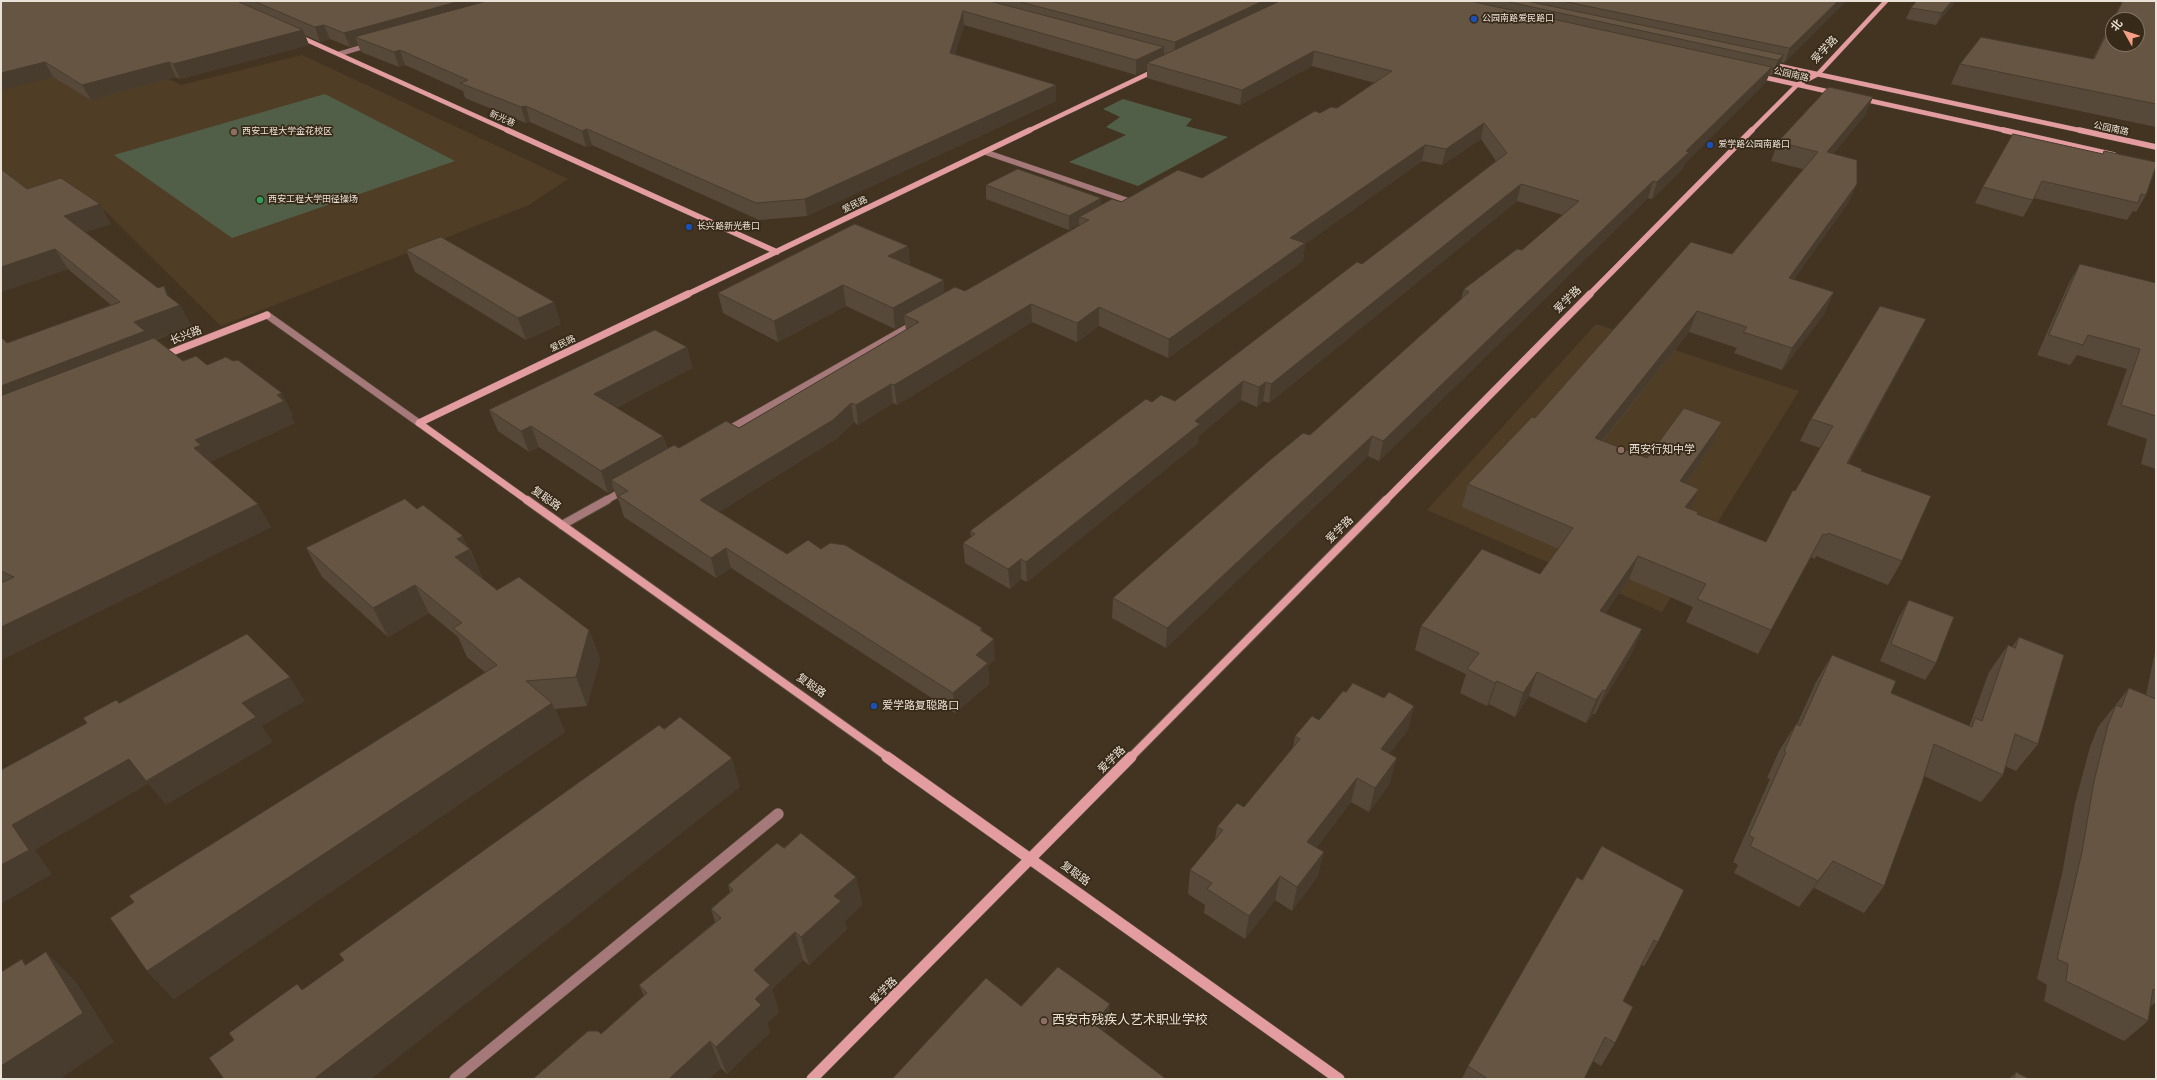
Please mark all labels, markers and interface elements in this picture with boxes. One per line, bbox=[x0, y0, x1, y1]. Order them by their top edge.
north arrow bbox=[2105, 12, 2145, 52]
marker: 公园南路爱民路口 bbox=[1469, 14, 1479, 24]
place label: 公园南路爱民路口 bbox=[1482, 14, 1554, 24]
text: 北 bbox=[2108, 16, 2125, 34]
street label: 爱学路 bbox=[1809, 33, 1841, 67]
street label: 公园南路 bbox=[1772, 66, 1810, 84]
street label: 新光巷 bbox=[487, 109, 517, 129]
street label: 公园南路 bbox=[2092, 120, 2130, 138]
marker: 西安工程大学金花校区 bbox=[229, 127, 239, 137]
place label: 西安工程大学金花校区 bbox=[242, 127, 332, 137]
marker: 爱学路公园南路口 bbox=[1705, 140, 1715, 150]
place label: 爱学路公园南路口 bbox=[1718, 140, 1790, 150]
street label: 爱民路 bbox=[840, 194, 870, 216]
marker: 西安工程大学田径操场 bbox=[255, 195, 265, 205]
place label: 西安工程大学田径操场 bbox=[268, 195, 358, 205]
marker: 长兴路新光巷口 bbox=[684, 222, 694, 232]
place label: 长兴路新光巷口 bbox=[697, 222, 760, 232]
street label: 爱学路 bbox=[1552, 284, 1584, 316]
street label: 长兴路 bbox=[168, 324, 204, 348]
street label: 爱民路 bbox=[548, 333, 578, 355]
place label: 西安行知中学 bbox=[1629, 443, 1695, 457]
marker: 西安行知中学 bbox=[1616, 445, 1626, 455]
street label: 复聪路 bbox=[529, 484, 563, 514]
street label: 爱学路 bbox=[1324, 514, 1356, 546]
street label: 复聪路 bbox=[794, 671, 828, 701]
place label: 爱学路复聪路口 bbox=[882, 699, 959, 713]
marker: 爱学路复聪路口 bbox=[869, 701, 879, 711]
street label: 爱学路 bbox=[1096, 744, 1128, 776]
street label: 复聪路 bbox=[1058, 859, 1092, 889]
street label: 爱学路 bbox=[868, 975, 900, 1007]
place label: 西安市残疾人艺术职业学校 bbox=[1052, 1013, 1208, 1029]
marker: 西安市残疾人艺术职业学校 bbox=[1039, 1016, 1049, 1026]

